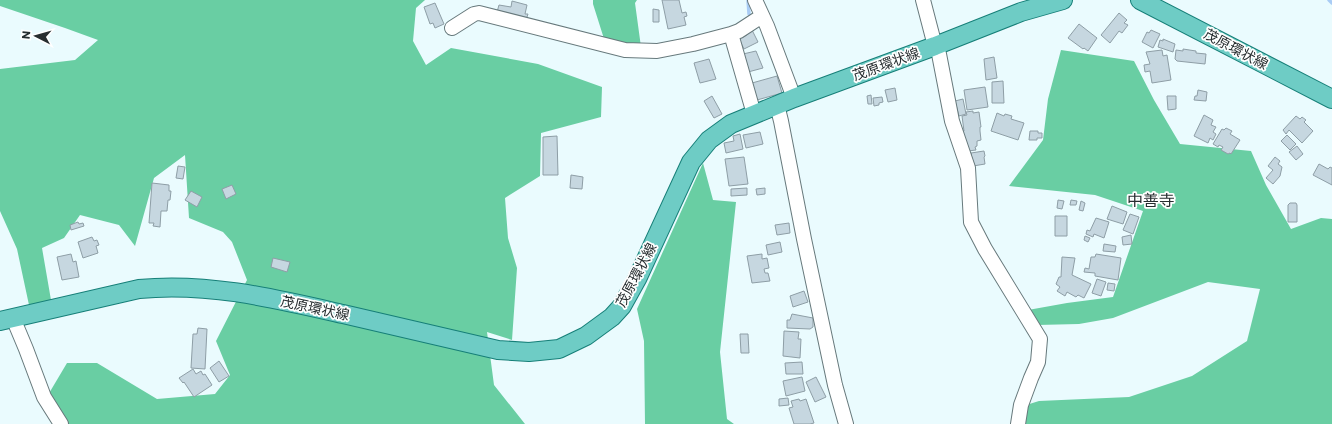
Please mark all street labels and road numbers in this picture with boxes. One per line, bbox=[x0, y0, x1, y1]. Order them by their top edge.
street label: 茂原環状線 bbox=[1200, 24, 1272, 74]
street label: 茂原環状線 bbox=[850, 43, 922, 85]
street label: 茂原環状線 bbox=[611, 239, 661, 311]
street label: 茂原環状線 bbox=[279, 291, 351, 325]

